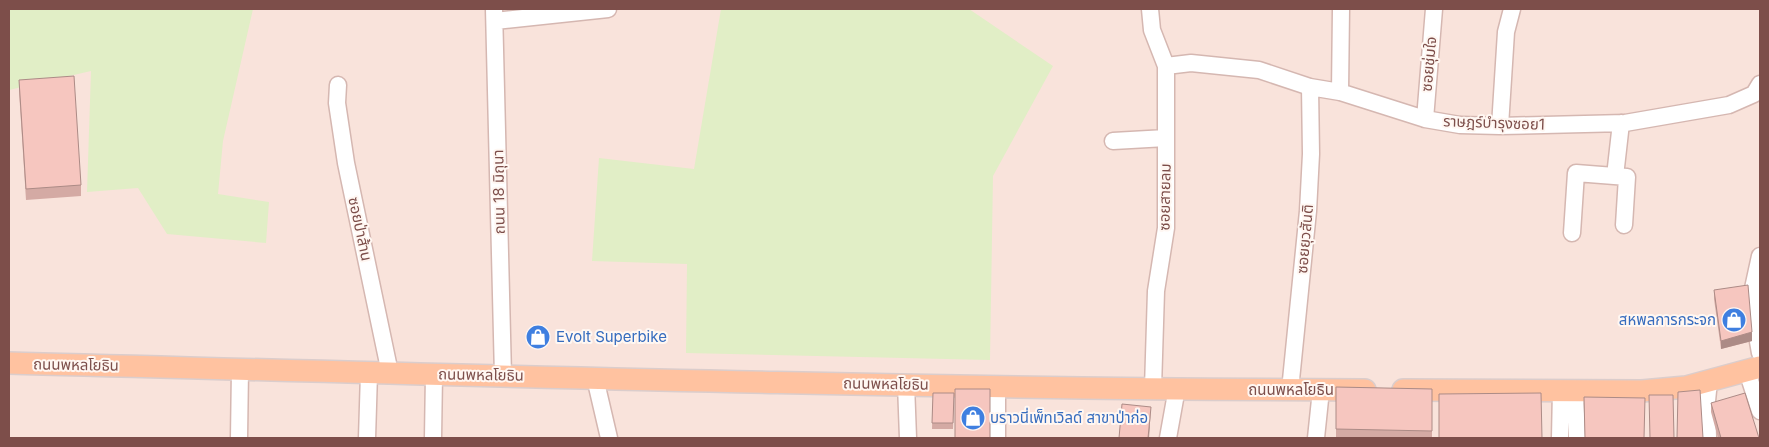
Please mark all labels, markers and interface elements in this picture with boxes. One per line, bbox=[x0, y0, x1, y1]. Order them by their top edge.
street label: ซอยชุ่มใจ bbox=[1417, 36, 1440, 92]
street label: ราษฎร์บำรุงซอย1 bbox=[1443, 111, 1545, 134]
street label: ถนน 18 มิถุนา bbox=[488, 149, 509, 235]
street label: ซอยสายลม bbox=[1154, 163, 1175, 231]
street label: ซอยป่าส้าน bbox=[344, 195, 377, 263]
street label: ซอยยุวสันติ bbox=[1292, 204, 1317, 274]
shop icon: สหพลการกระจก bbox=[1721, 307, 1747, 333]
place label: สหพลการกระจก bbox=[1619, 310, 1716, 329]
shop icon: Evolt Superbike bbox=[525, 324, 551, 350]
place label: Evolt Superbike bbox=[556, 327, 667, 346]
street label: ถนนพหลโยธิน bbox=[33, 354, 119, 375]
street label: ถนนพหลโยธิน bbox=[438, 364, 524, 385]
street label: ถนนพหลโยธิน bbox=[843, 373, 929, 394]
street label: ถนนพหลโยธิน bbox=[1248, 380, 1334, 399]
shop icon: บราวนี่เพ็ทเวิลด์ สาขาป่าก่อ bbox=[960, 405, 986, 431]
place label: บราวนี่เพ็ทเวิลด์ สาขาป่าก่อ bbox=[990, 407, 1148, 427]

